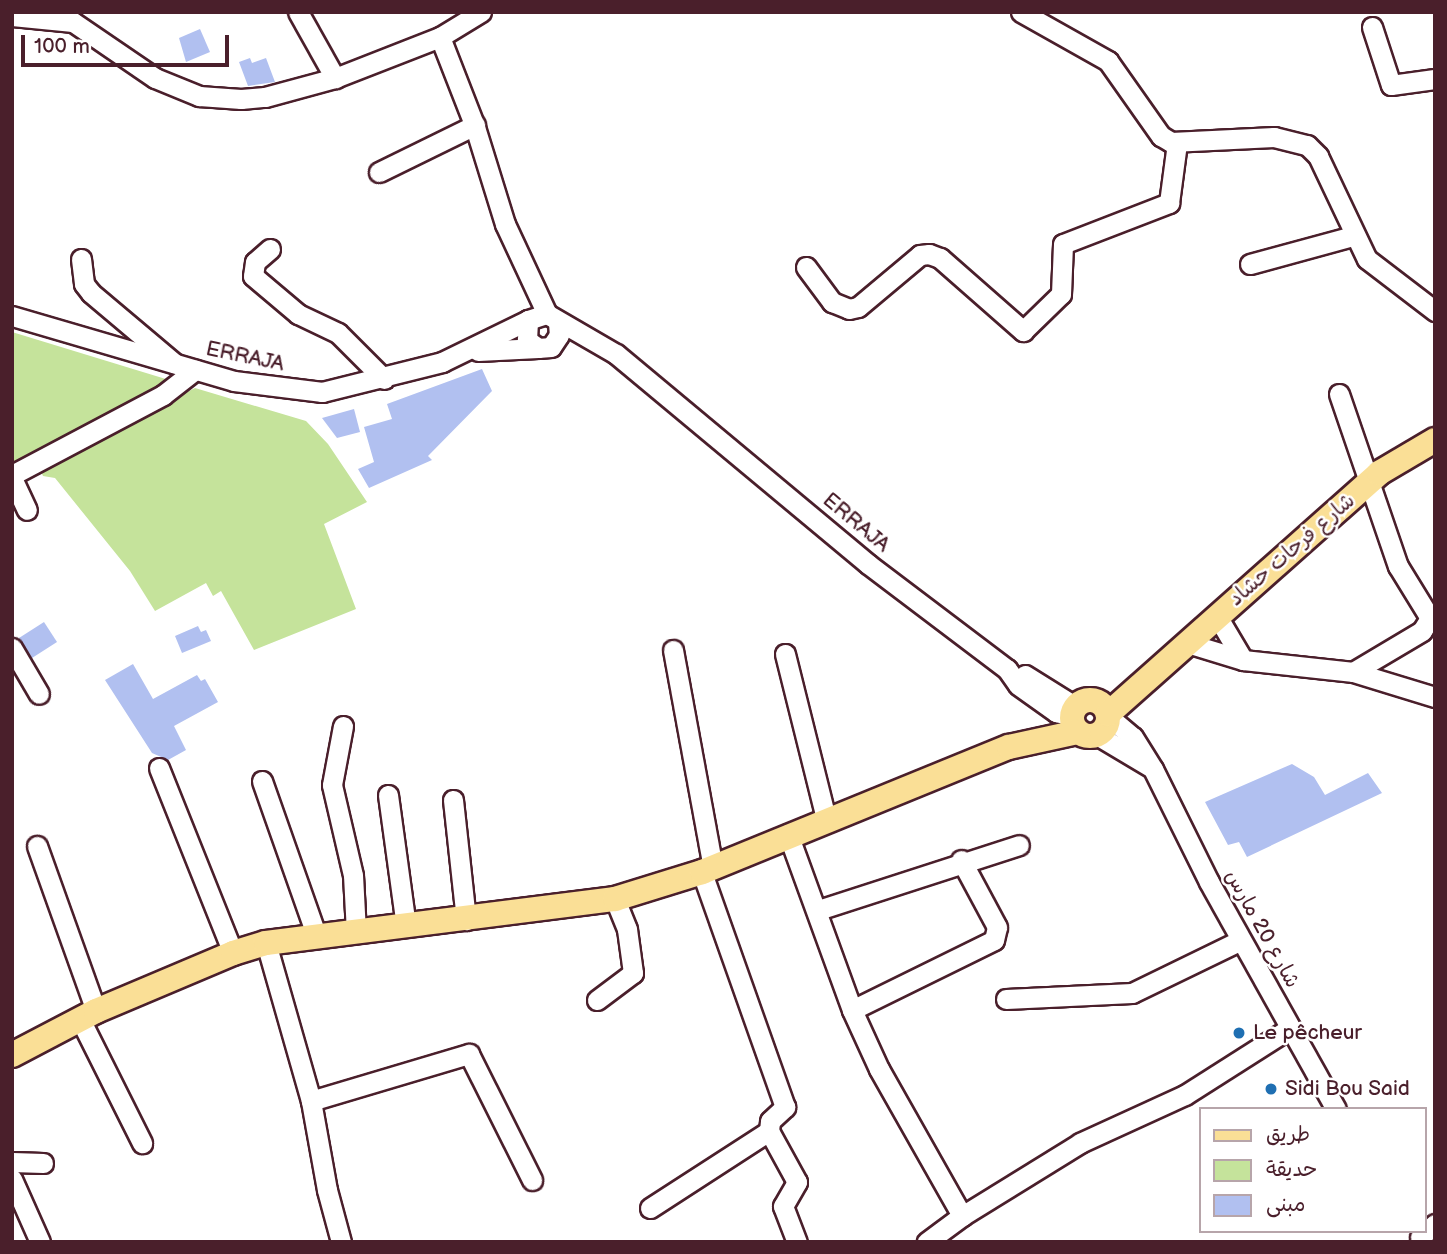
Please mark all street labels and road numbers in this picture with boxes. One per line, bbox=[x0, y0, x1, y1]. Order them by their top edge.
street label: ERRAJA bbox=[204, 336, 286, 378]
street label: ERRAJA bbox=[817, 488, 895, 558]
street label: شارع فرحات حشاد bbox=[1224, 488, 1360, 612]
street label: شارع 20 مارس bbox=[1219, 866, 1305, 992]

